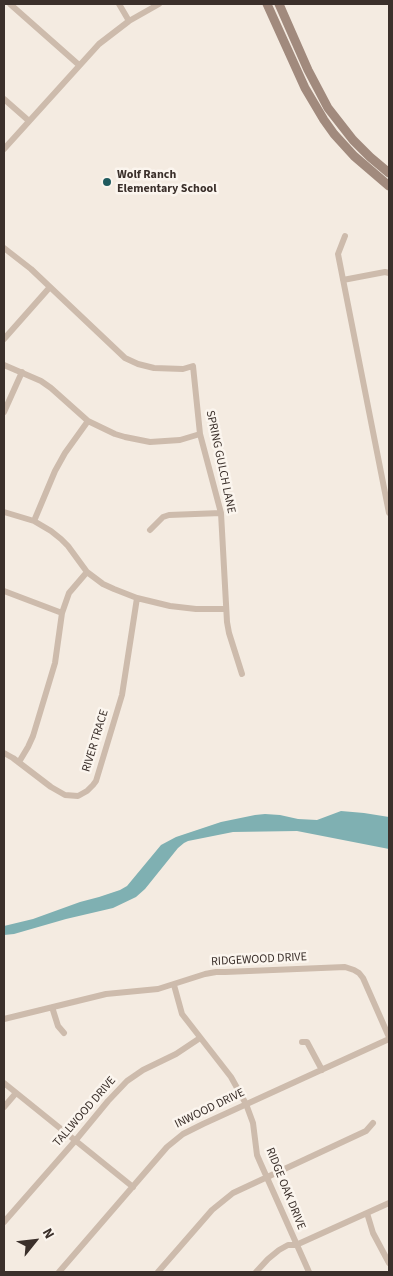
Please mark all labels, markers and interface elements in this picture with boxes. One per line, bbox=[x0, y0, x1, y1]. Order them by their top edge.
place label: Wolf Ranch Elementary School bbox=[117, 168, 217, 196]
marker: Wolf Ranch Elementary School bbox=[101, 176, 113, 188]
street label: SPRING GULCH LANE bbox=[202, 409, 238, 515]
street label: RIVER TRACE bbox=[80, 708, 112, 774]
street label: RIDGEWOOD DRIVE bbox=[211, 950, 307, 970]
street label: TALLWOOD DRIVE bbox=[51, 1074, 119, 1150]
street label: INWOOD DRIVE bbox=[173, 1086, 247, 1132]
street label: RIDGE OAK DRIVE bbox=[262, 1146, 308, 1232]
north arrow bbox=[10, 1216, 60, 1266]
text: N bbox=[37, 1225, 59, 1243]

